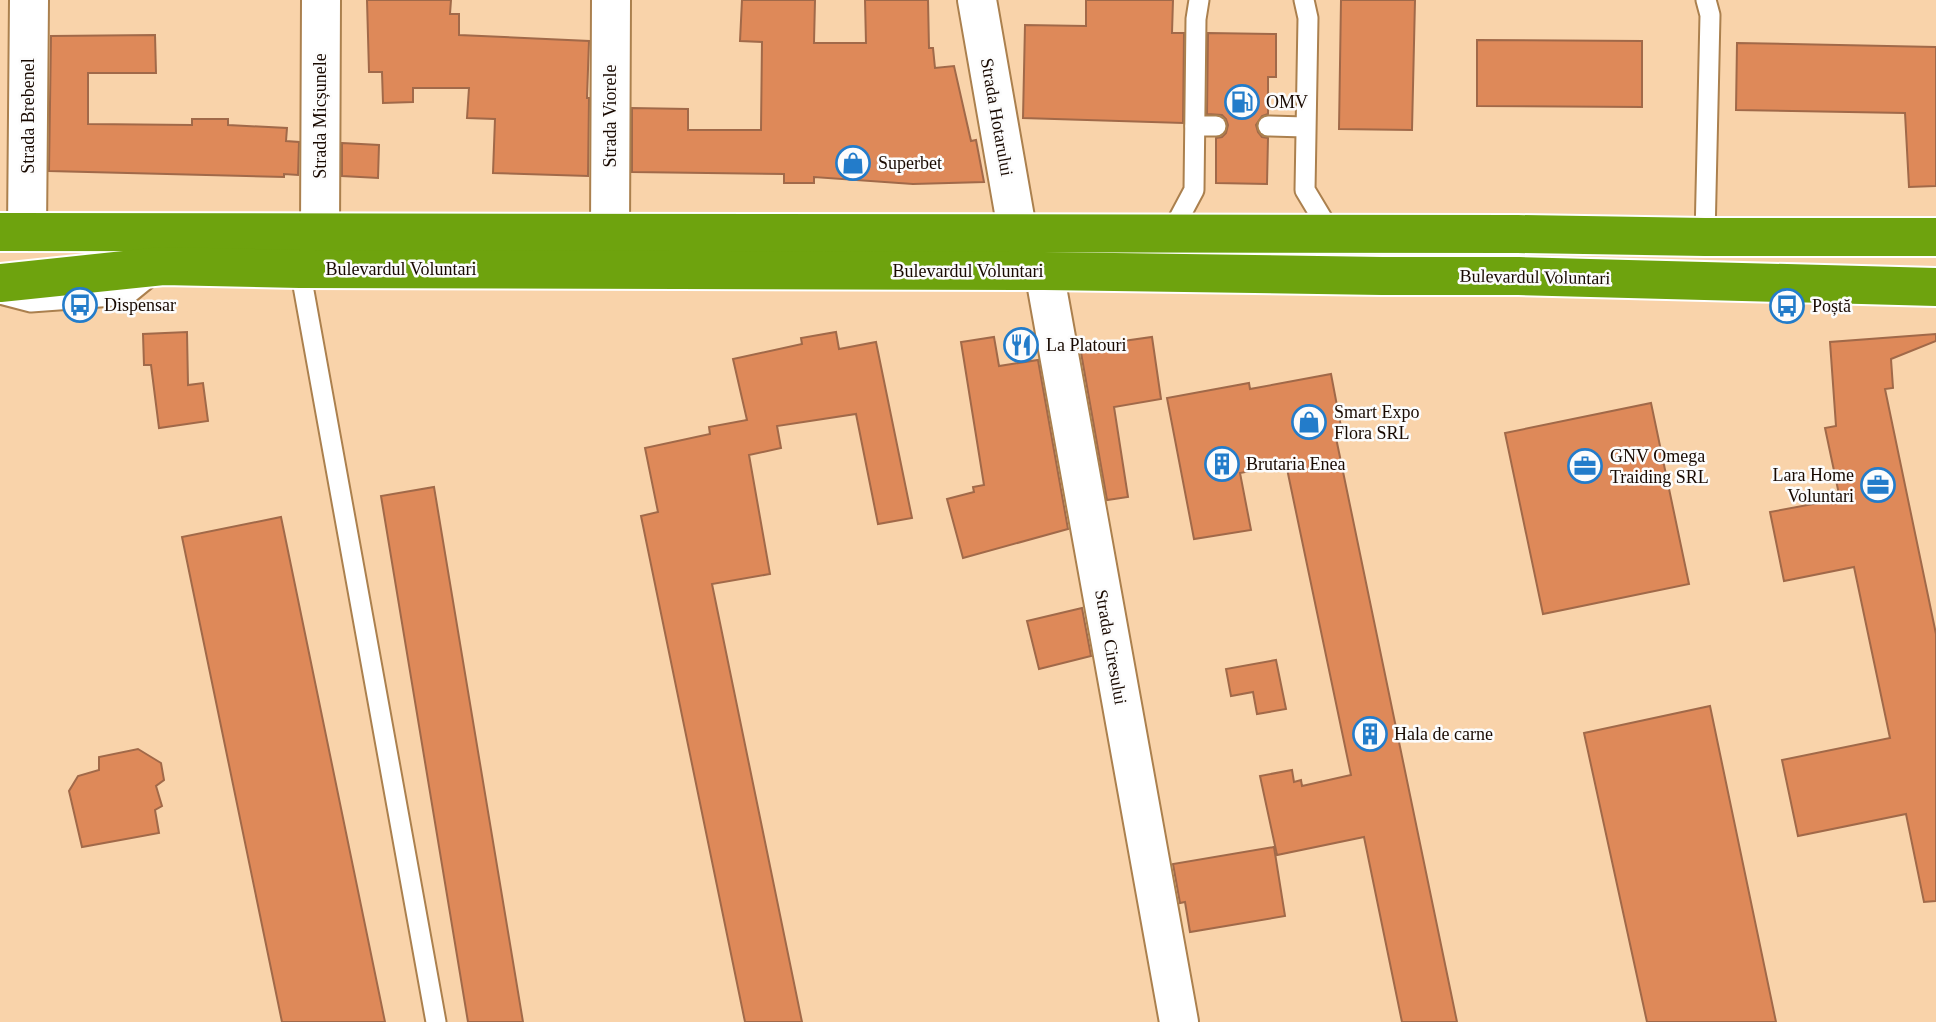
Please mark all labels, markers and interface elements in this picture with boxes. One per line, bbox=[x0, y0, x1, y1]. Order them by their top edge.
street label: Strada Micșunele bbox=[310, 53, 330, 179]
street label: Strada Hotarului bbox=[977, 56, 1017, 178]
street label: Strada Brebenel bbox=[18, 58, 38, 174]
street label: Strada Viorele bbox=[600, 64, 620, 168]
fuel station icon: OMV bbox=[1223, 83, 1261, 121]
place label: OMV bbox=[1266, 92, 1308, 112]
shop icon: Superbet bbox=[834, 144, 872, 182]
place label: Superbet bbox=[878, 153, 942, 173]
street label: Bulevardul Voluntari bbox=[326, 259, 476, 279]
street label: Bulevardul Voluntari bbox=[893, 261, 1043, 281]
street label: Bulevardul Voluntari bbox=[1459, 266, 1611, 288]
bus stop icon: Dispensar bbox=[61, 286, 99, 324]
bus stop icon: Poștă bbox=[1768, 287, 1806, 325]
place label: Dispensar bbox=[104, 295, 176, 315]
place label: Poștă bbox=[1812, 296, 1851, 316]
restaurant icon: La Platouri bbox=[1002, 326, 1040, 364]
place label: La Platouri bbox=[1046, 335, 1126, 355]
place label: Smart Expo Flora SRL bbox=[1334, 402, 1420, 443]
shop icon: Smart Expo Flora SRL bbox=[1290, 403, 1328, 441]
building icon: Brutaria Enea bbox=[1203, 445, 1241, 483]
place label: GNV Omega Traiding SRL bbox=[1610, 446, 1709, 487]
office icon: GNV Omega Traiding SRL bbox=[1566, 447, 1604, 485]
place label: Brutaria Enea bbox=[1246, 454, 1345, 474]
place label: Lara Home Voluntari bbox=[1773, 465, 1854, 506]
office icon: Lara Home Voluntari bbox=[1859, 466, 1897, 504]
street label: Strada Ciresului bbox=[1091, 588, 1131, 706]
building icon: Hala de carne bbox=[1351, 715, 1389, 753]
place label: Hala de carne bbox=[1394, 724, 1493, 744]

